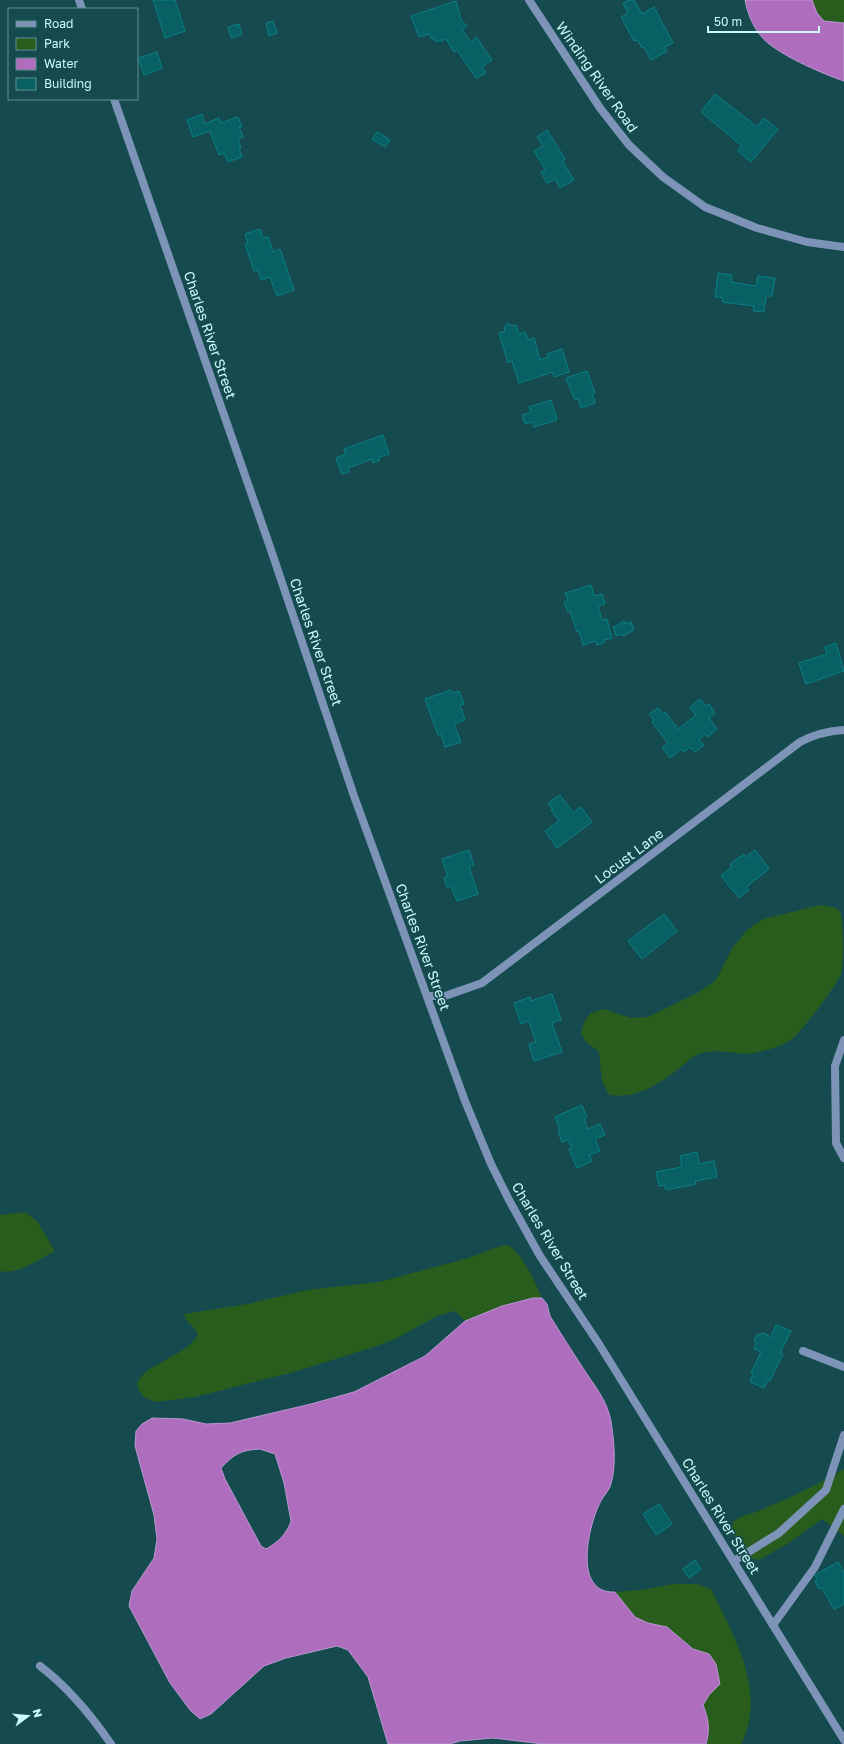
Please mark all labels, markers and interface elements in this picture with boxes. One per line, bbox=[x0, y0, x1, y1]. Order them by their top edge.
legend bbox=[8, 8, 138, 100]
scale bar bbox=[708, 8, 819, 34]
text: 50 m bbox=[714, 14, 742, 29]
text: Road bbox=[44, 16, 73, 31]
street label: Winding River Road bbox=[553, 18, 642, 135]
text: Park bbox=[44, 36, 70, 51]
text: Water bbox=[44, 56, 78, 71]
text: Building bbox=[44, 76, 92, 91]
street label: Charles River Street bbox=[181, 269, 240, 401]
street label: Charles River Street bbox=[287, 576, 346, 708]
street label: Locust Lane bbox=[591, 824, 666, 887]
street label: Charles River Street bbox=[393, 881, 454, 1013]
street label: Charles River Street bbox=[509, 1179, 592, 1303]
street label: Charles River Street bbox=[679, 1454, 764, 1577]
north arrow bbox=[8, 1696, 48, 1736]
text: N bbox=[31, 1707, 45, 1719]

